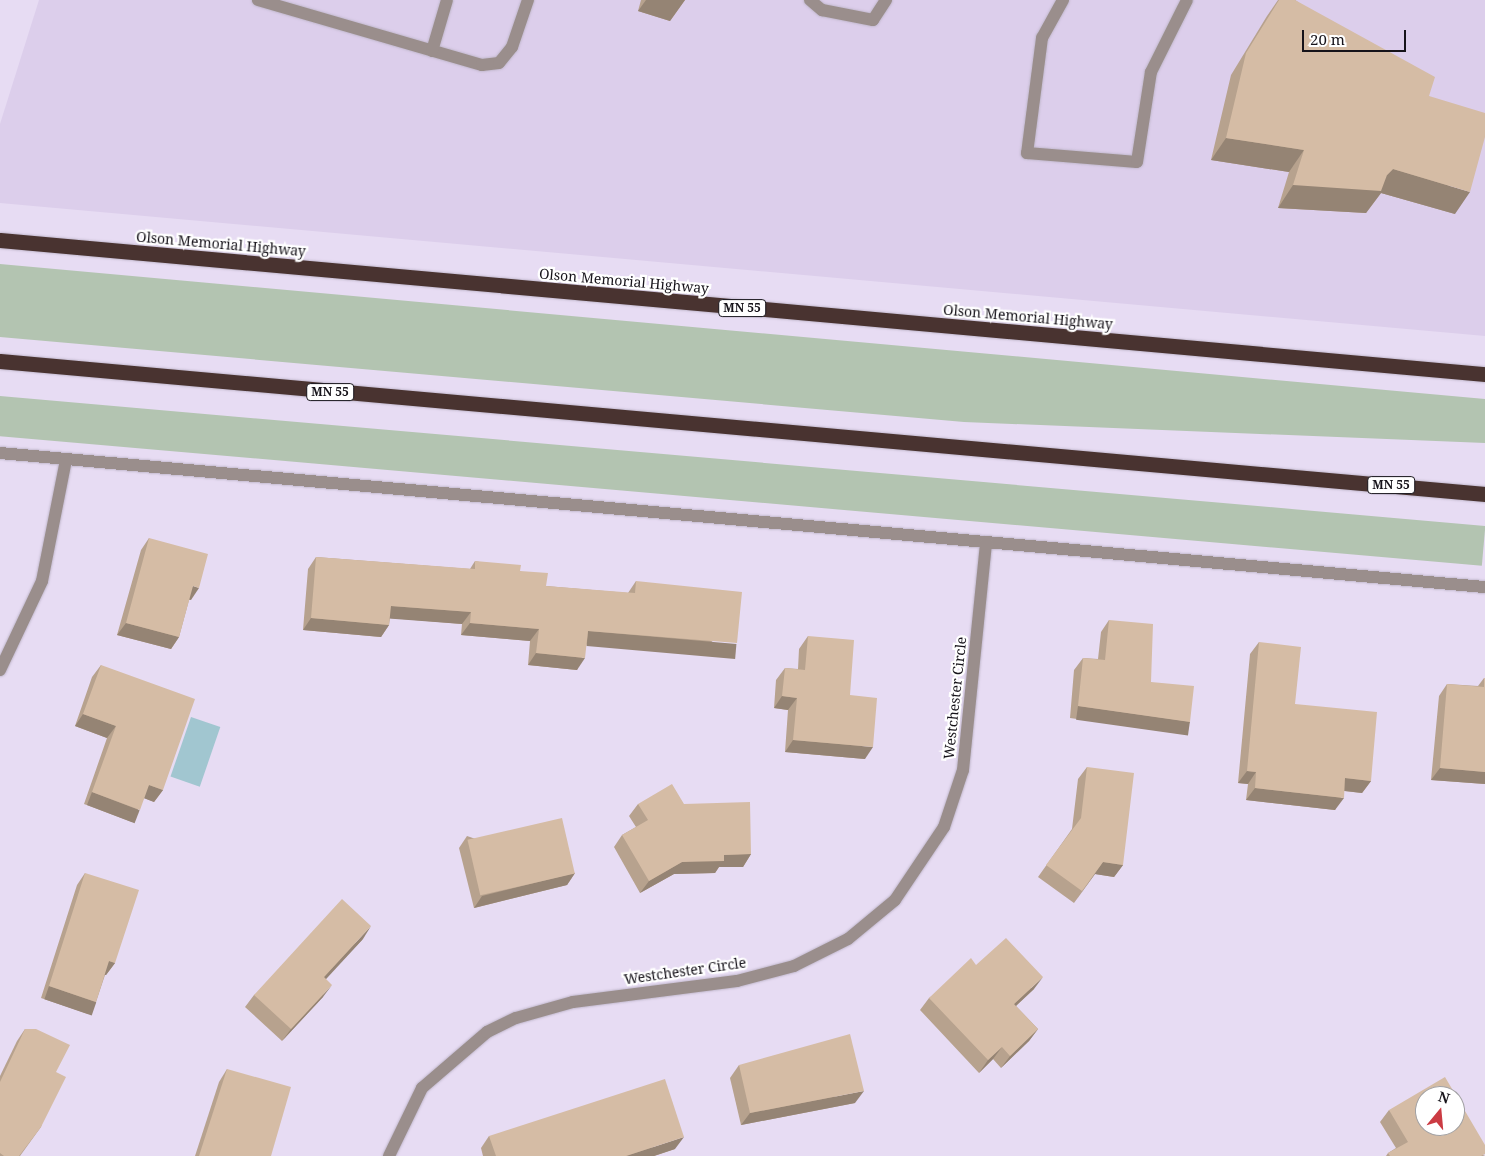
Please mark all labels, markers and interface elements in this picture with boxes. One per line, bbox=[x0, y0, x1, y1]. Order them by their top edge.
scale bar bbox=[1305, 20, 1409, 52]
text: 20 m bbox=[1310, 29, 1345, 49]
street label: Olson Memorial Highway bbox=[135, 228, 307, 260]
street label: Olson Memorial Highway bbox=[538, 265, 710, 297]
road number: MN 55 bbox=[717, 298, 767, 318]
street label: Olson Memorial Highway bbox=[942, 301, 1114, 333]
road number: MN 55 bbox=[305, 382, 355, 402]
road number: MN 55 bbox=[1366, 476, 1416, 494]
street label: Westchester Circle bbox=[940, 636, 970, 760]
street label: Westchester Circle bbox=[623, 954, 747, 988]
north arrow bbox=[1415, 1086, 1465, 1136]
text: N bbox=[1436, 1086, 1452, 1108]

